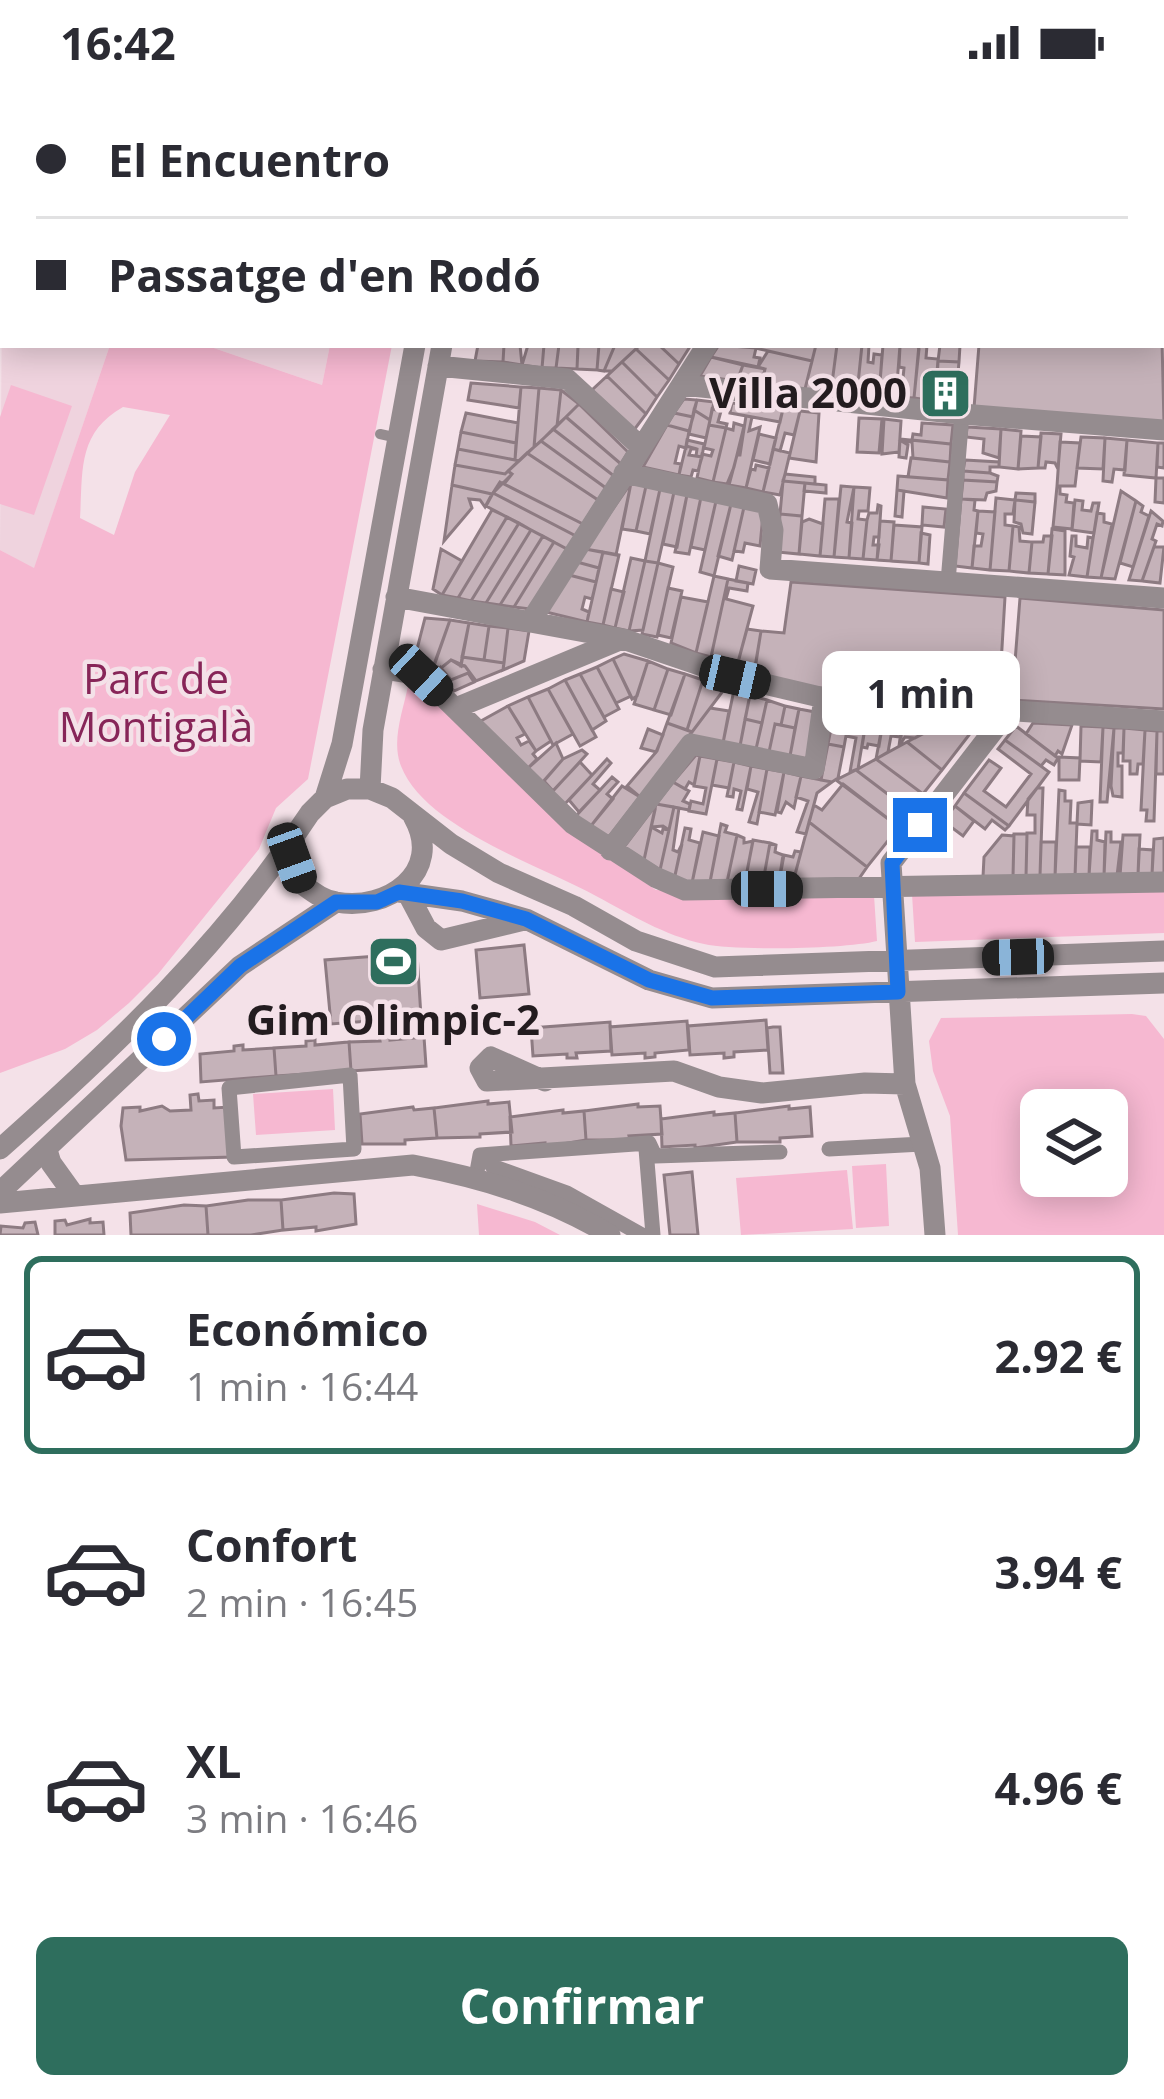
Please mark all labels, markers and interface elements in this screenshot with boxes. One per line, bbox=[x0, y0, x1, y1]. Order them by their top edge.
text: 16:42 bbox=[60, 12, 176, 73]
text: El Encuentro bbox=[108, 129, 390, 190]
text: Passatge d'en Rodó bbox=[108, 244, 541, 305]
place label: Villa 2000 bbox=[709, 363, 907, 420]
building icon: Villa 2000 bbox=[918, 365, 974, 421]
car bbox=[382, 637, 460, 713]
park label: Parc de Montigalà bbox=[59, 649, 253, 754]
car bbox=[696, 651, 774, 703]
callout: 1 min bbox=[821, 651, 1019, 735]
text: 1 min bbox=[867, 666, 975, 719]
route end bbox=[893, 798, 947, 852]
car bbox=[263, 818, 321, 898]
car bbox=[731, 871, 803, 907]
sports icon: Gim Olimpic-2 bbox=[365, 933, 421, 989]
car bbox=[981, 938, 1055, 976]
place label: Gim Olimpic-2 bbox=[246, 990, 540, 1047]
route start bbox=[137, 1012, 191, 1066]
map controls bbox=[1020, 1089, 1128, 1197]
button: layers bbox=[1020, 1089, 1128, 1197]
text: Económico bbox=[186, 1298, 429, 1359]
icon: car bbox=[42, 1301, 150, 1409]
text: 2.92 € bbox=[995, 1325, 1122, 1386]
text: 1 min · 16:44 bbox=[186, 1359, 418, 1412]
text: Confort bbox=[186, 1514, 357, 1575]
icon: car bbox=[42, 1517, 150, 1625]
text: 3.94 € bbox=[995, 1541, 1122, 1602]
text: 2 min · 16:45 bbox=[186, 1575, 418, 1628]
text: XL bbox=[186, 1730, 241, 1791]
icon: car bbox=[42, 1733, 150, 1841]
text: 4.96 € bbox=[995, 1757, 1122, 1818]
text: 3 min · 16:46 bbox=[186, 1791, 418, 1844]
button: Confirmar bbox=[36, 1937, 1128, 2075]

